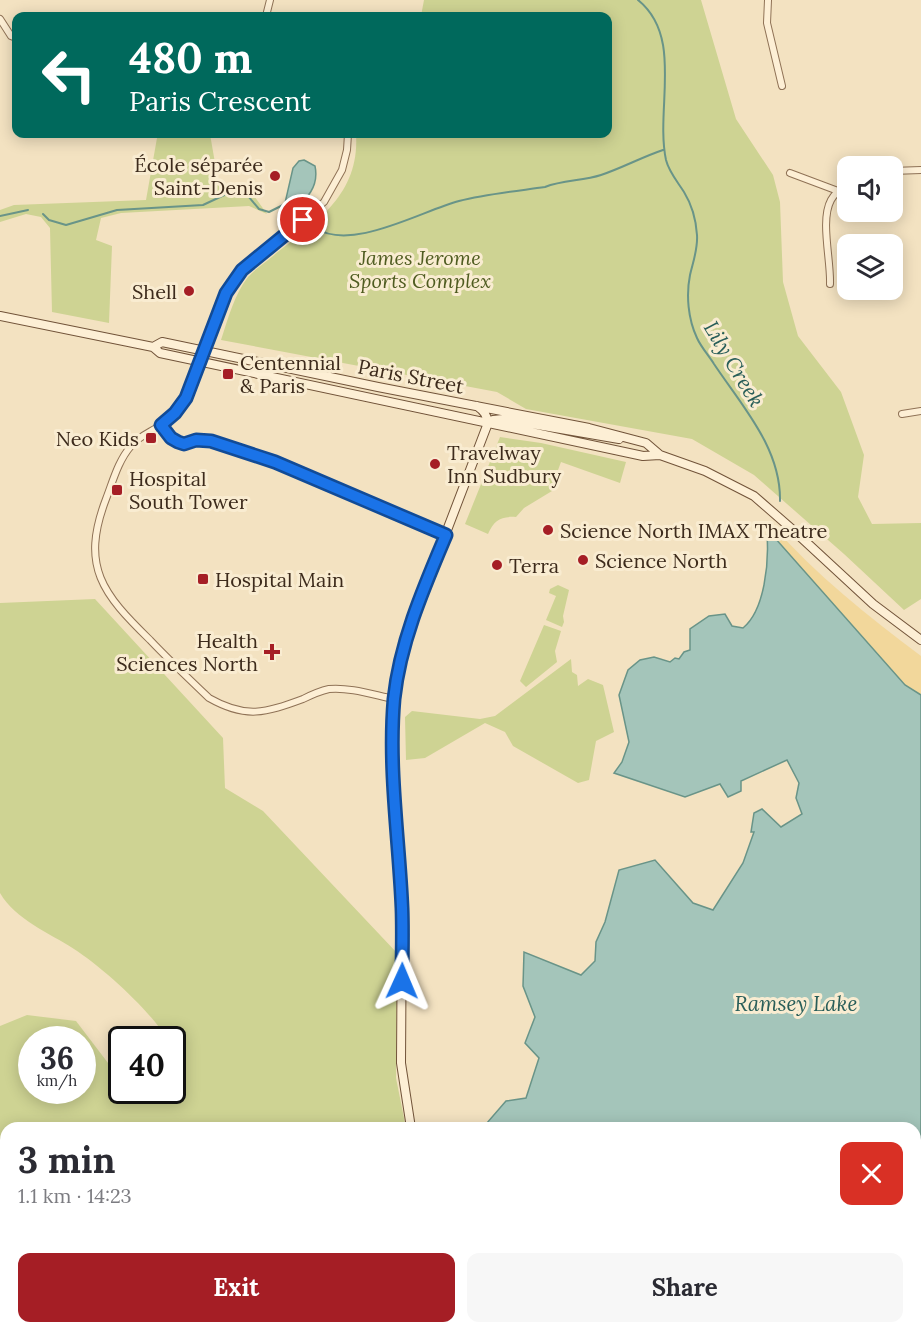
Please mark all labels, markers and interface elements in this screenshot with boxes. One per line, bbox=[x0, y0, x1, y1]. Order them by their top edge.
text: 480 m bbox=[129, 31, 252, 85]
icon: left bbox=[30, 36, 108, 114]
text: Paris Crescent bbox=[129, 84, 311, 118]
place label: École séparée Saint-Denis bbox=[134, 152, 263, 200]
map controls bbox=[837, 156, 903, 300]
button: sound bbox=[837, 156, 903, 222]
marker: École séparée Saint-Denis bbox=[268, 169, 282, 183]
pin bbox=[277, 194, 328, 245]
icon: arrive bbox=[286, 203, 319, 236]
button: layers bbox=[837, 234, 903, 300]
park label: James Jerome Sports Complex bbox=[349, 245, 491, 293]
place label: Shell bbox=[132, 279, 177, 304]
marker: Shell bbox=[182, 284, 196, 298]
water label: Lily Creek bbox=[698, 316, 770, 412]
place label: Centennial & Paris bbox=[240, 350, 341, 398]
street label: Paris Street bbox=[356, 353, 467, 399]
marker: Centennial & Paris bbox=[221, 367, 235, 381]
place label: Neo Kids bbox=[56, 426, 139, 451]
marker: Neo Kids bbox=[144, 431, 158, 445]
place label: Travelway Inn Sudbury bbox=[447, 440, 562, 488]
marker: Travelway Inn Sudbury bbox=[428, 457, 442, 471]
place label: Hospital South Tower bbox=[129, 466, 248, 514]
marker: Hospital South Tower bbox=[110, 483, 124, 497]
place label: Science North IMAX Theatre bbox=[560, 518, 827, 543]
marker: Science North IMAX Theatre bbox=[541, 523, 555, 537]
place label: Science North bbox=[595, 548, 727, 573]
place label: Terra bbox=[509, 553, 559, 578]
marker: Science North bbox=[576, 553, 590, 567]
marker: Terra bbox=[490, 558, 504, 572]
place label: Hospital Main bbox=[215, 567, 344, 592]
marker: Hospital Main bbox=[196, 572, 210, 586]
place label: Health Sciences North bbox=[116, 628, 258, 676]
marker: Health Sciences North bbox=[263, 643, 281, 661]
position arrow bbox=[370, 949, 434, 1013]
water label: Ramsey Lake bbox=[735, 990, 857, 1017]
speed limit sign: 40 bbox=[108, 1026, 186, 1104]
text: 36 bbox=[40, 1039, 74, 1077]
text: km/h bbox=[37, 1071, 77, 1090]
text: 3 min bbox=[18, 1137, 116, 1183]
button: close bbox=[840, 1142, 903, 1205]
text: 1.1 km · 14:23 bbox=[18, 1183, 132, 1208]
button: Exit bbox=[18, 1253, 455, 1322]
button: Share bbox=[467, 1253, 903, 1322]

